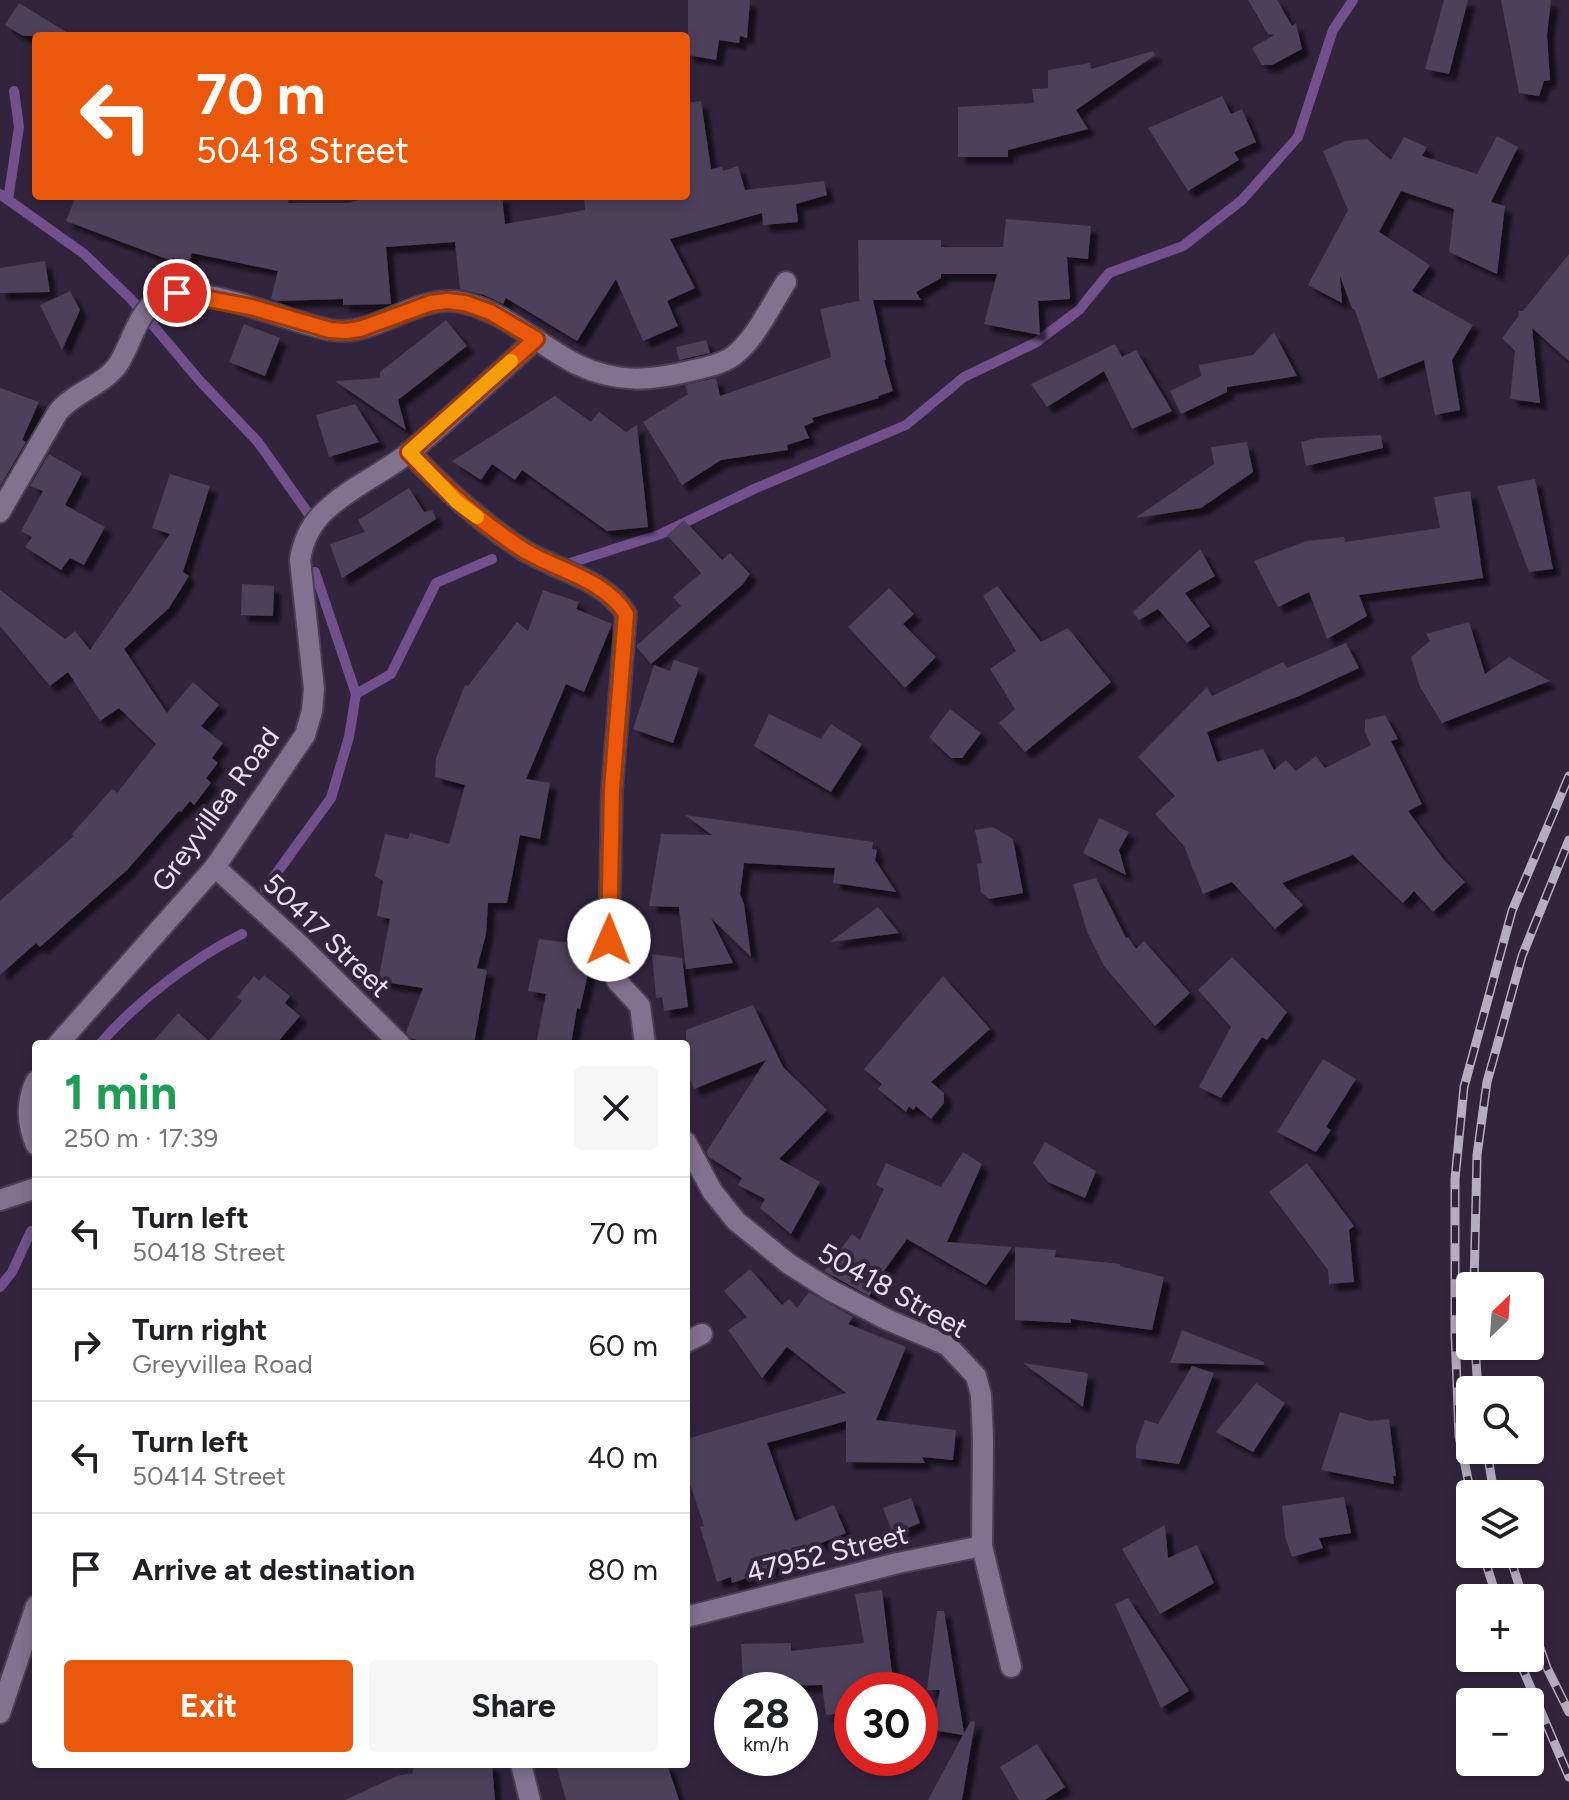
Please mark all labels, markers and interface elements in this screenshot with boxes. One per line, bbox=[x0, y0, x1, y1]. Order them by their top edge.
text: 70 m bbox=[196, 61, 326, 128]
icon: left bbox=[64, 64, 168, 168]
text: 50418 Street bbox=[196, 129, 409, 172]
pin bbox=[143, 259, 211, 327]
icon: arrive bbox=[155, 271, 199, 315]
street label: Greyvillea Road bbox=[144, 720, 286, 898]
street label: 50417 Street bbox=[256, 866, 398, 1004]
position arrow bbox=[567, 898, 651, 982]
text: 1 min bbox=[64, 1063, 177, 1121]
button: close bbox=[574, 1066, 658, 1150]
text: 250 m · 17:39 bbox=[64, 1122, 218, 1154]
text: Turn left bbox=[132, 1199, 249, 1236]
icon: left bbox=[64, 1211, 108, 1255]
text: 70 m bbox=[590, 1215, 658, 1252]
street label: 50418 Street bbox=[812, 1235, 974, 1345]
text: 50418 Street bbox=[132, 1236, 286, 1268]
north arrow bbox=[1456, 1272, 1544, 1360]
map controls bbox=[1456, 1272, 1544, 1776]
text: Turn right bbox=[132, 1311, 267, 1348]
icon: right bbox=[64, 1323, 108, 1367]
text: 60 m bbox=[589, 1327, 658, 1364]
text: Greyvillea Road bbox=[132, 1348, 313, 1380]
button: search bbox=[1456, 1376, 1544, 1464]
text: Turn left bbox=[132, 1423, 249, 1460]
icon: left bbox=[64, 1435, 108, 1479]
text: 40 m bbox=[587, 1439, 658, 1476]
text: 50414 Street bbox=[132, 1460, 286, 1492]
button: layers bbox=[1456, 1480, 1544, 1568]
street label: 47952 Street bbox=[743, 1517, 911, 1589]
icon: arrive bbox=[64, 1547, 108, 1591]
text: Arrive at destination bbox=[132, 1551, 415, 1588]
text: 80 m bbox=[587, 1551, 658, 1588]
button: + bbox=[1456, 1584, 1544, 1672]
button: Exit bbox=[64, 1660, 353, 1752]
button: Share bbox=[369, 1660, 658, 1752]
speed limit sign: 30 bbox=[834, 1672, 938, 1776]
button: − bbox=[1456, 1688, 1544, 1776]
text: 28 bbox=[742, 1690, 790, 1738]
text: km/h bbox=[743, 1732, 789, 1756]

